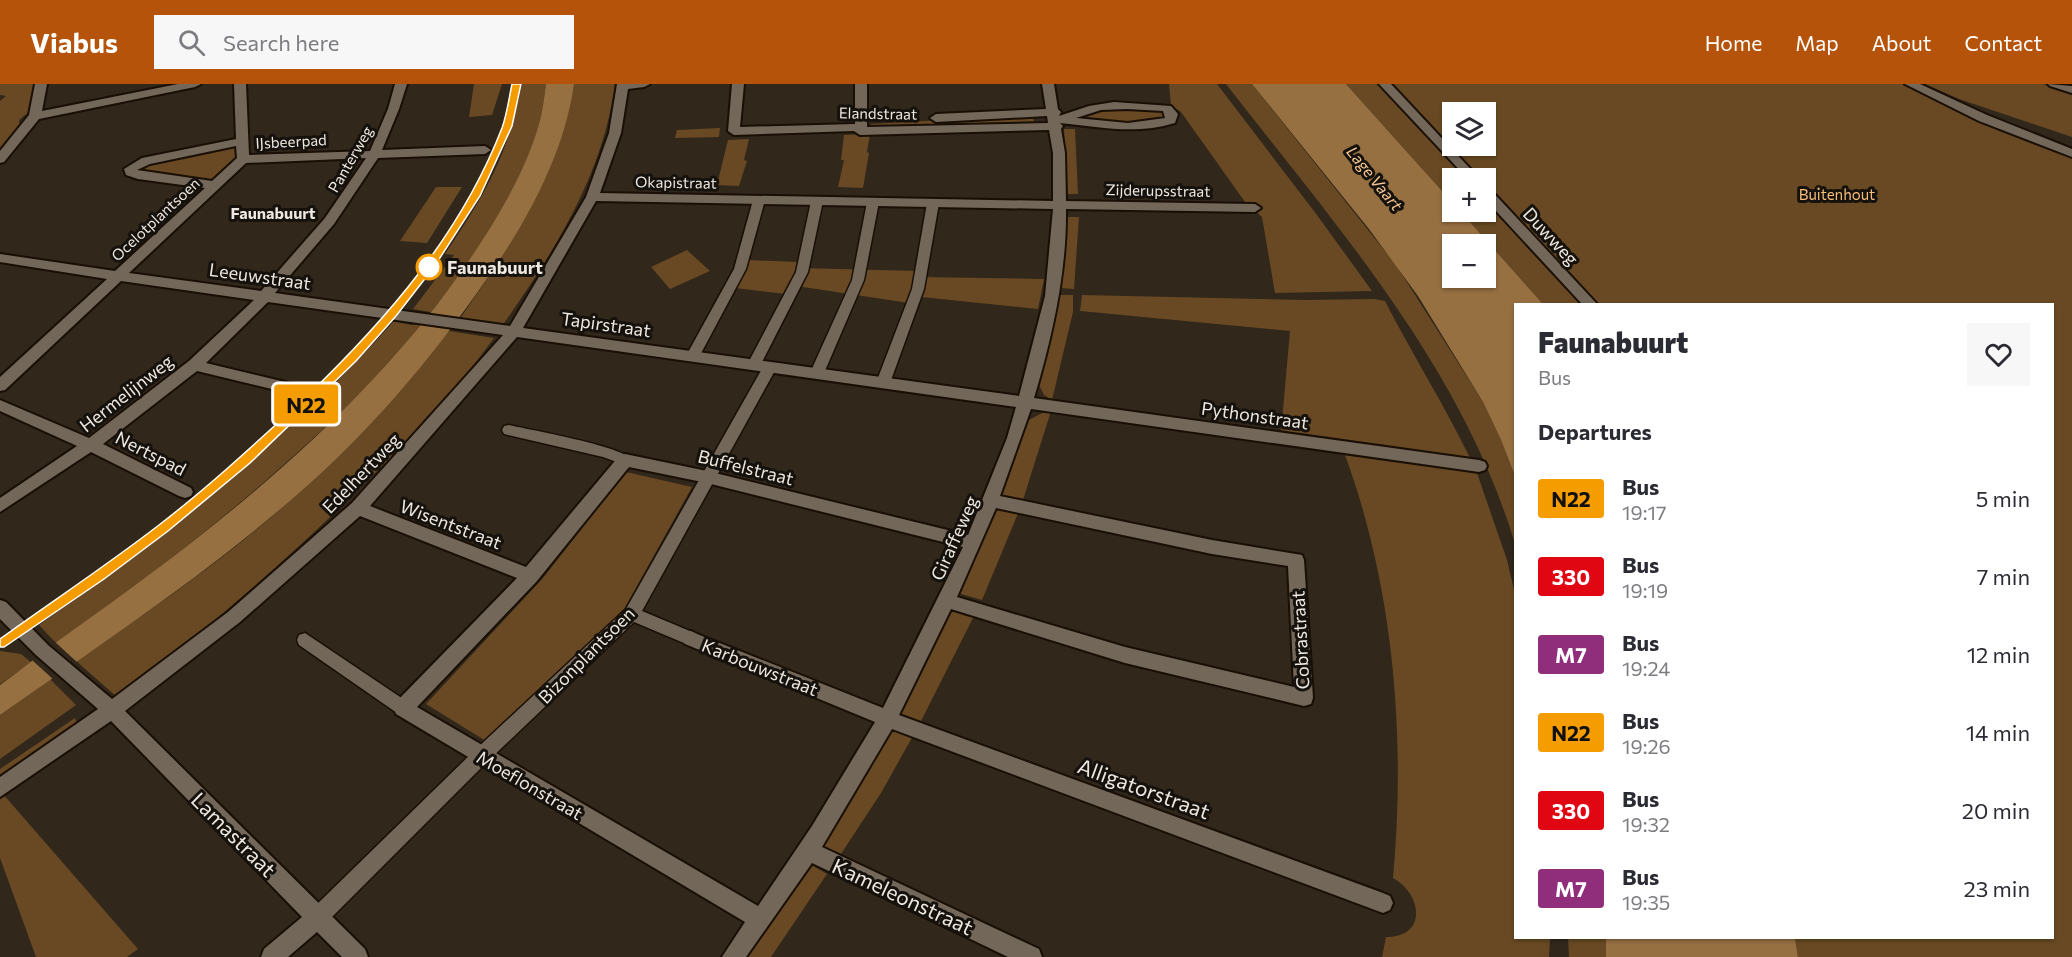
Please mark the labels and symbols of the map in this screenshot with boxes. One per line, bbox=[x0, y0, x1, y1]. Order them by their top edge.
street label: Elandstraat bbox=[839, 103, 917, 123]
street label: Panterweg bbox=[324, 123, 376, 195]
street label: IJsbeerpad bbox=[255, 130, 327, 152]
water label: Lage Vaart bbox=[1343, 142, 1407, 214]
street label: Okapistraat bbox=[635, 172, 717, 192]
street label: Ocelotplantsoen bbox=[107, 174, 203, 264]
street label: Zijderupsstraat bbox=[1105, 180, 1211, 200]
park label: Buitenhout bbox=[1799, 185, 1875, 203]
district label: Faunabuurt bbox=[230, 203, 316, 222]
street label: Duwweg bbox=[1519, 203, 1583, 270]
marker: Faunabuurt bbox=[416, 254, 442, 280]
place label: Faunabuurt bbox=[447, 256, 543, 278]
street label: Leeuwstraat bbox=[208, 258, 312, 294]
street label: Tapirstraat bbox=[560, 307, 652, 341]
street label: Hermelijnweg bbox=[75, 350, 177, 436]
line badge: N22 bbox=[272, 384, 340, 424]
street label: Pythonstraat bbox=[1200, 397, 1310, 433]
street label: Nertspad bbox=[112, 426, 190, 480]
street label: Edelhertweg bbox=[317, 428, 405, 518]
street label: Buffelstraat bbox=[696, 444, 796, 490]
street label: Giraffeweg bbox=[926, 492, 982, 584]
street label: Wisentstraat bbox=[397, 495, 505, 553]
street label: Cobrastraat bbox=[1286, 590, 1314, 690]
street label: Bizonplantsoen bbox=[533, 602, 639, 708]
street label: Karbouwstraat bbox=[699, 634, 821, 700]
street label: Moeflonstraat bbox=[473, 746, 587, 824]
street label: Alligatorstraat bbox=[1075, 753, 1213, 823]
street label: Lamastraat bbox=[187, 787, 281, 881]
street label: Kameleonstraat bbox=[829, 852, 977, 940]

